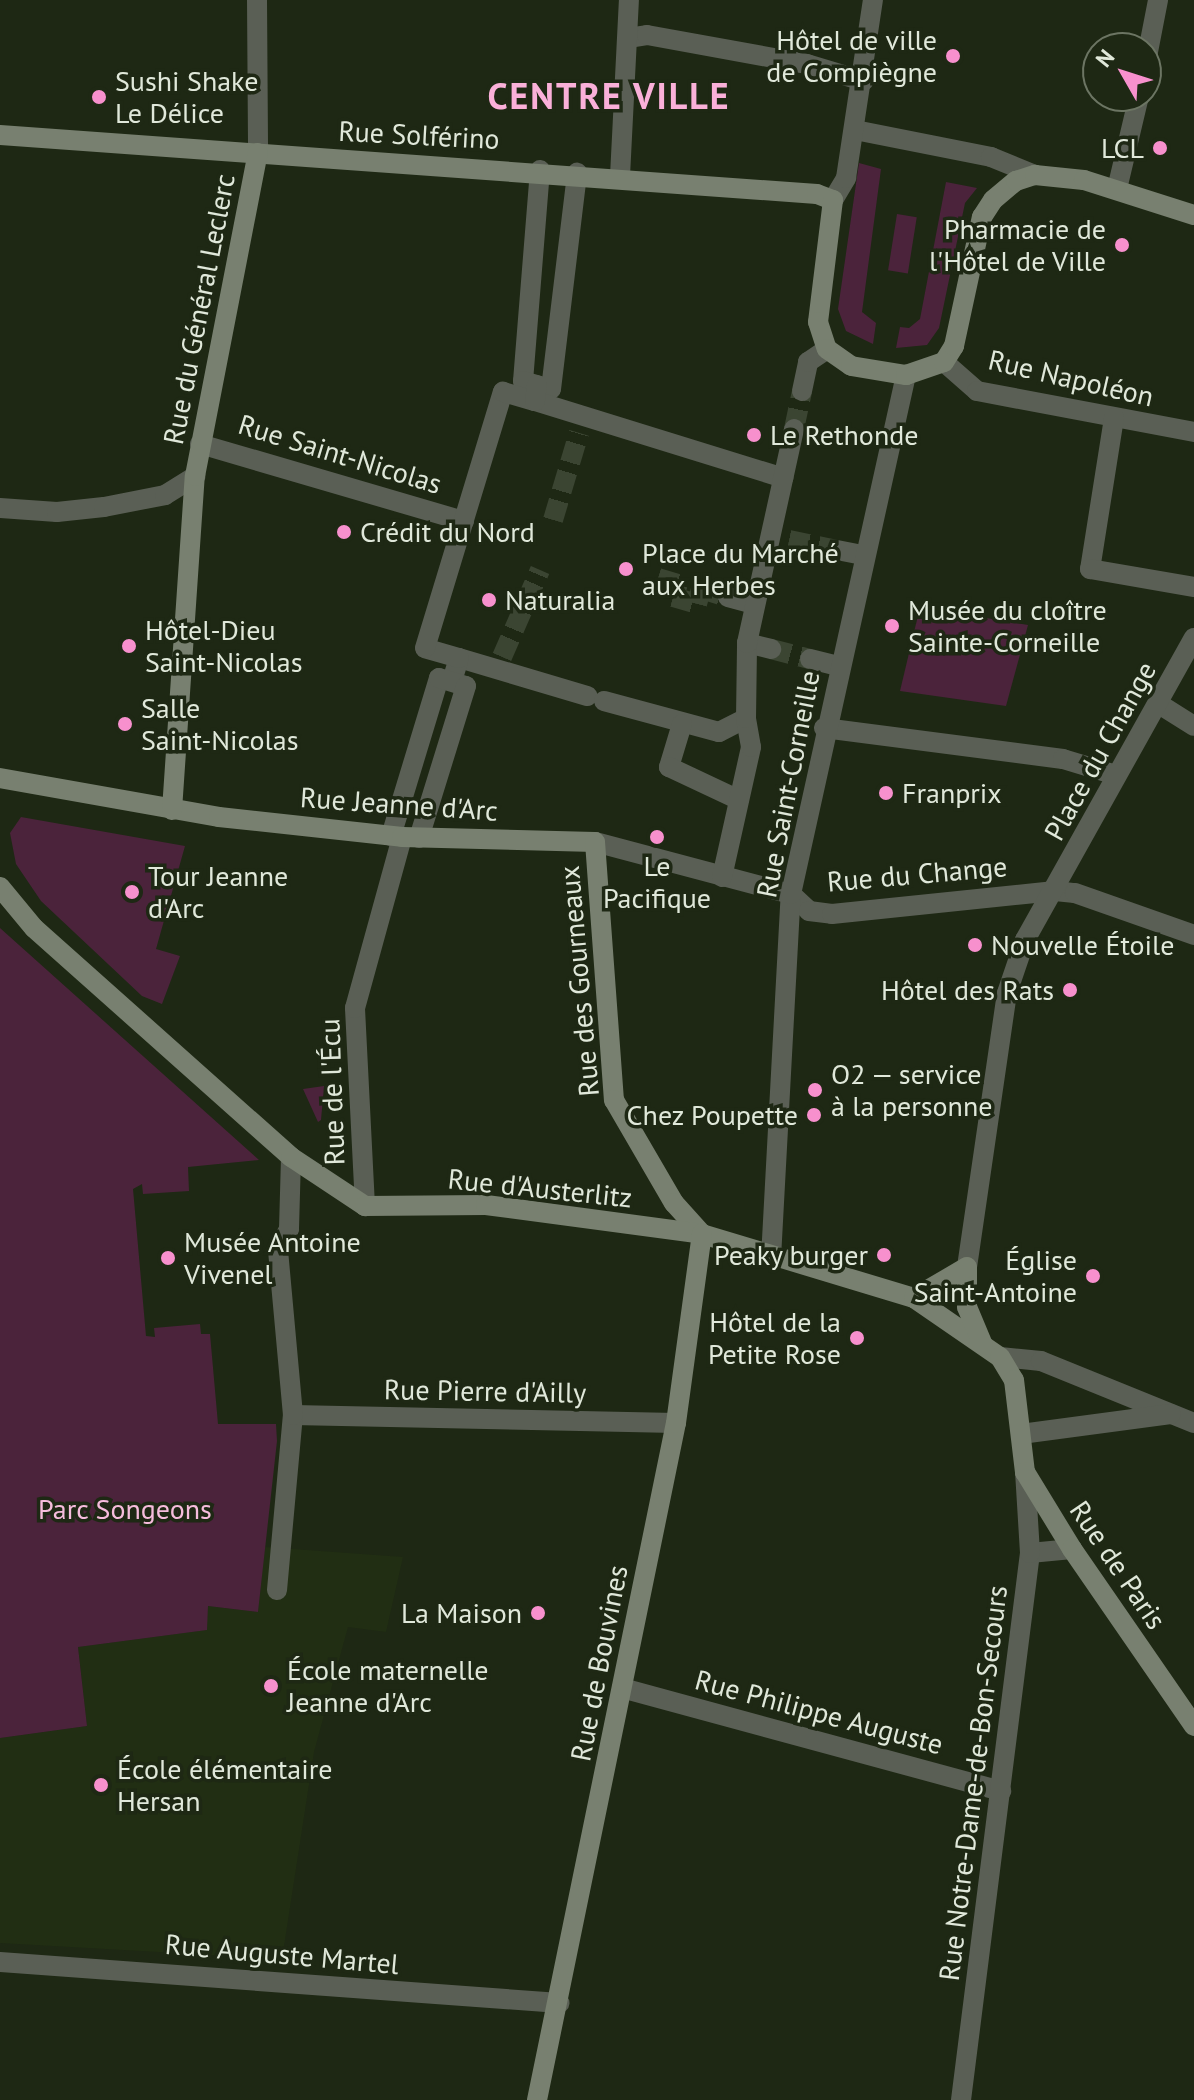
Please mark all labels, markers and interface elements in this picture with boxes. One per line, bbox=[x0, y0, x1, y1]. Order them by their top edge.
place label: Hôtel de ville de Compiègne bbox=[766, 23, 937, 89]
north arrow bbox=[1082, 32, 1162, 112]
text: N bbox=[1089, 44, 1120, 73]
marker: Hôtel de ville de Compiègne bbox=[944, 47, 962, 65]
place label: Sushi Shake Le Délice bbox=[115, 64, 258, 130]
district label: CENTRE VILLE bbox=[487, 74, 731, 118]
marker: Sushi Shake Le Délice bbox=[90, 88, 108, 106]
street label: Rue Solférino bbox=[338, 114, 500, 156]
place label: LCL bbox=[1101, 131, 1144, 165]
marker: LCL bbox=[1151, 139, 1169, 157]
street label: Rue du Général Leclerc bbox=[156, 171, 242, 447]
place label: Pharmacie de l'Hôtel de Ville bbox=[928, 212, 1106, 278]
marker: Pharmacie de l'Hôtel de Ville bbox=[1113, 236, 1131, 254]
street label: Rue Napoléon bbox=[985, 343, 1157, 413]
street label: Rue Saint-Nicolas bbox=[234, 407, 446, 501]
place label: Le Rethonde bbox=[770, 418, 918, 452]
marker: Le Rethonde bbox=[745, 426, 763, 444]
place label: Crédit du Nord bbox=[360, 515, 535, 549]
marker: Crédit du Nord bbox=[335, 523, 353, 541]
place label: Place du Marché aux Herbes bbox=[642, 536, 839, 602]
marker: Place du Marché aux Herbes bbox=[617, 560, 635, 578]
place label: Naturalia bbox=[505, 583, 615, 617]
marker: Naturalia bbox=[480, 591, 498, 609]
place label: Musée du cloître Sainte-Corneille bbox=[908, 593, 1107, 659]
place label: Hôtel-Dieu Saint-Nicolas bbox=[145, 613, 302, 679]
marker: Musée du cloître Sainte-Corneille bbox=[883, 617, 901, 635]
marker: Hôtel-Dieu Saint-Nicolas bbox=[120, 637, 138, 655]
street label: Place du Change bbox=[1037, 656, 1163, 846]
street label: Rue Saint-Corneille bbox=[750, 668, 826, 900]
place label: Salle Saint-Nicolas bbox=[141, 691, 298, 757]
marker: Salle Saint-Nicolas bbox=[116, 715, 134, 733]
place label: Franprix bbox=[902, 776, 1002, 810]
street label: Rue Jeanne d'Arc bbox=[299, 780, 499, 828]
marker: Franprix bbox=[877, 784, 895, 802]
marker: Le Pacifique bbox=[648, 828, 666, 846]
place label: Le Pacifique bbox=[603, 849, 711, 915]
street label: Rue du Change bbox=[826, 849, 1008, 899]
place label: Tour Jeanne d'Arc bbox=[148, 859, 288, 925]
street label: Rue des Gourneaux bbox=[552, 864, 606, 1098]
marker: Tour Jeanne d'Arc bbox=[123, 883, 141, 901]
place label: Nouvelle Étoile bbox=[991, 928, 1175, 962]
marker: Nouvelle Étoile bbox=[966, 936, 984, 954]
place label: Hôtel des Rats bbox=[881, 973, 1054, 1007]
marker: Hôtel des Rats bbox=[1061, 981, 1079, 999]
street label: Rue de l'Écu bbox=[313, 1018, 351, 1166]
place label: O2 — service à la personne bbox=[831, 1057, 992, 1123]
marker: O2 — service à la personne bbox=[806, 1081, 824, 1099]
place label: Chez Poupette bbox=[626, 1098, 798, 1132]
marker: Chez Poupette bbox=[805, 1106, 823, 1124]
street label: Rue d'Austerlitz bbox=[446, 1162, 634, 1214]
place label: Musée Antoine Vivenel bbox=[184, 1225, 362, 1291]
place label: Peaky burger bbox=[713, 1238, 868, 1272]
place label: Église Saint-Antoine bbox=[914, 1243, 1077, 1309]
marker: Peaky burger bbox=[875, 1246, 893, 1264]
marker: Musée Antoine Vivenel bbox=[159, 1249, 177, 1267]
marker: Église Saint-Antoine bbox=[1084, 1267, 1102, 1285]
place label: Hôtel de la Petite Rose bbox=[708, 1305, 841, 1371]
marker: Hôtel de la Petite Rose bbox=[848, 1329, 866, 1347]
street label: Rue Pierre d'Ailly bbox=[384, 1372, 586, 1410]
park label: Parc Songeons bbox=[38, 1492, 212, 1526]
street label: Rue de Paris bbox=[1063, 1495, 1173, 1635]
street label: Rue de Bouvines bbox=[564, 1562, 634, 1764]
street label: Rue Notre-Dame-de-Bon-Secours bbox=[932, 1583, 1014, 1983]
place label: La Maison bbox=[401, 1596, 522, 1630]
marker: La Maison bbox=[529, 1604, 547, 1622]
place label: École maternelle Jeanne d'Arc bbox=[287, 1653, 489, 1719]
street label: Rue Philippe Auguste bbox=[691, 1663, 947, 1761]
marker: École maternelle Jeanne d'Arc bbox=[262, 1677, 280, 1695]
place label: École élémentaire Hersan bbox=[117, 1752, 332, 1818]
marker: École élémentaire Hersan bbox=[92, 1776, 110, 1794]
street label: Rue Auguste Martel bbox=[163, 1927, 401, 1981]

